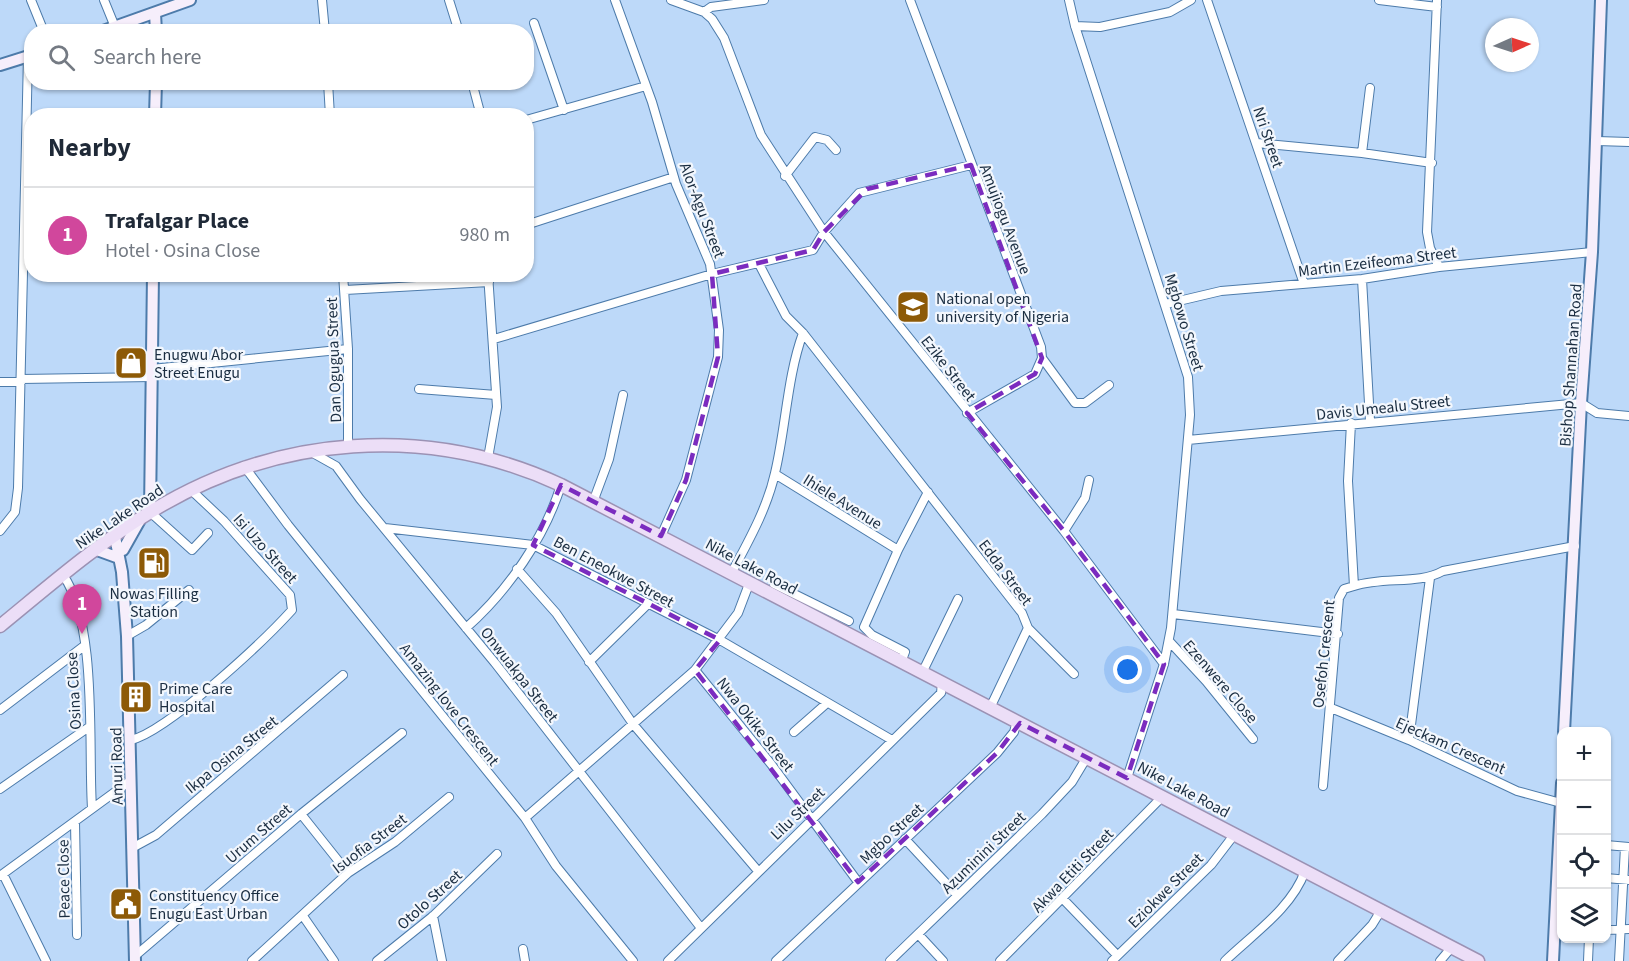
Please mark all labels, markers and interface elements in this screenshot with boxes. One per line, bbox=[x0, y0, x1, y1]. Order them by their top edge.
north arrow bbox=[1485, 18, 1539, 72]
search box bbox=[24, 24, 534, 90]
icon: search bbox=[45, 41, 78, 74]
text: Search here bbox=[93, 41, 201, 73]
street label: Nri Street bbox=[1247, 104, 1289, 171]
text: Nearby bbox=[48, 129, 131, 166]
street label: Alor-Agu Street bbox=[674, 160, 731, 262]
street label: Amujiogu Avenue bbox=[974, 161, 1036, 278]
text: Trafalgar Place bbox=[105, 205, 249, 237]
text: 1 bbox=[62, 221, 73, 249]
text: 980 m bbox=[460, 221, 510, 249]
text: Hotel · Osina Close bbox=[105, 237, 260, 265]
street label: Martin Ezeifeoma Street bbox=[1297, 241, 1458, 283]
street label: Mgbowo Street bbox=[1159, 271, 1209, 374]
street label: Bishop Shannahan Road bbox=[1554, 283, 1588, 447]
place label: National open university of Nigeria bbox=[936, 288, 1069, 328]
school or university icon: National open university of Nigeria bbox=[895, 289, 931, 325]
street label: Dan Ogugua Street bbox=[321, 296, 347, 423]
street label: Ezike Street bbox=[916, 331, 981, 407]
place label: Enugwu Abor Street Enugu bbox=[154, 344, 244, 384]
shop icon: Enugwu Abor Street Enugu bbox=[113, 345, 149, 381]
street label: Davis Umealu Street bbox=[1315, 390, 1452, 426]
street label: Ihiele Avenue bbox=[799, 469, 886, 535]
street label: Nike Lake Road bbox=[71, 479, 168, 554]
street label: Isi Uzo Street bbox=[228, 509, 303, 589]
street label: Ben Eneokwe Street bbox=[549, 531, 678, 613]
street label: Nike Lake Road bbox=[701, 533, 802, 601]
street label: Edda Street bbox=[973, 535, 1038, 611]
fuel station icon: Nowas Filling Station bbox=[136, 545, 172, 581]
place label: Nowas Filling Station bbox=[109, 583, 199, 623]
pin: 1 bbox=[62, 584, 101, 634]
street label: Osefoh Crescent bbox=[1307, 598, 1341, 709]
street label: Onwuakpa Street bbox=[475, 622, 564, 727]
street label: Ezenwere Close bbox=[1178, 635, 1263, 728]
street label: Amazing love Crescent bbox=[394, 639, 504, 771]
street label: Osina Close bbox=[61, 651, 87, 730]
your location bbox=[1113, 655, 1142, 684]
street label: Nwa Okike Street bbox=[711, 673, 799, 777]
place label: Prime Care Hospital bbox=[159, 678, 233, 718]
building icon: Prime Care Hospital bbox=[118, 679, 154, 715]
street label: Ikpa Osina Street bbox=[181, 710, 283, 799]
street label: Ejeckam Crescent bbox=[1392, 712, 1510, 780]
street label: Amuri Road bbox=[105, 727, 129, 805]
map controls bbox=[1557, 727, 1611, 943]
button: + bbox=[1557, 727, 1611, 781]
street label: Nike Lake Road bbox=[1133, 756, 1234, 824]
button: − bbox=[1557, 781, 1611, 835]
street label: Lilu Street bbox=[766, 782, 830, 845]
street label: Urum Street bbox=[221, 798, 297, 869]
street label: Mgbo Street bbox=[855, 798, 929, 869]
street label: Azuminini Street bbox=[937, 806, 1031, 899]
street label: Isuofia Street bbox=[328, 808, 412, 879]
street label: Akwa Etiti Street bbox=[1027, 823, 1119, 918]
button: locate bbox=[1557, 835, 1611, 889]
street label: Peace Close bbox=[52, 839, 76, 919]
street label: Eziokwe Street bbox=[1123, 848, 1209, 933]
street label: Otolo Street bbox=[392, 864, 467, 935]
place label: Constituency Office Enugu East Urban bbox=[149, 885, 279, 925]
public building icon: Constituency Office Enugu East Urban bbox=[108, 886, 144, 922]
button: layers bbox=[1557, 889, 1611, 943]

